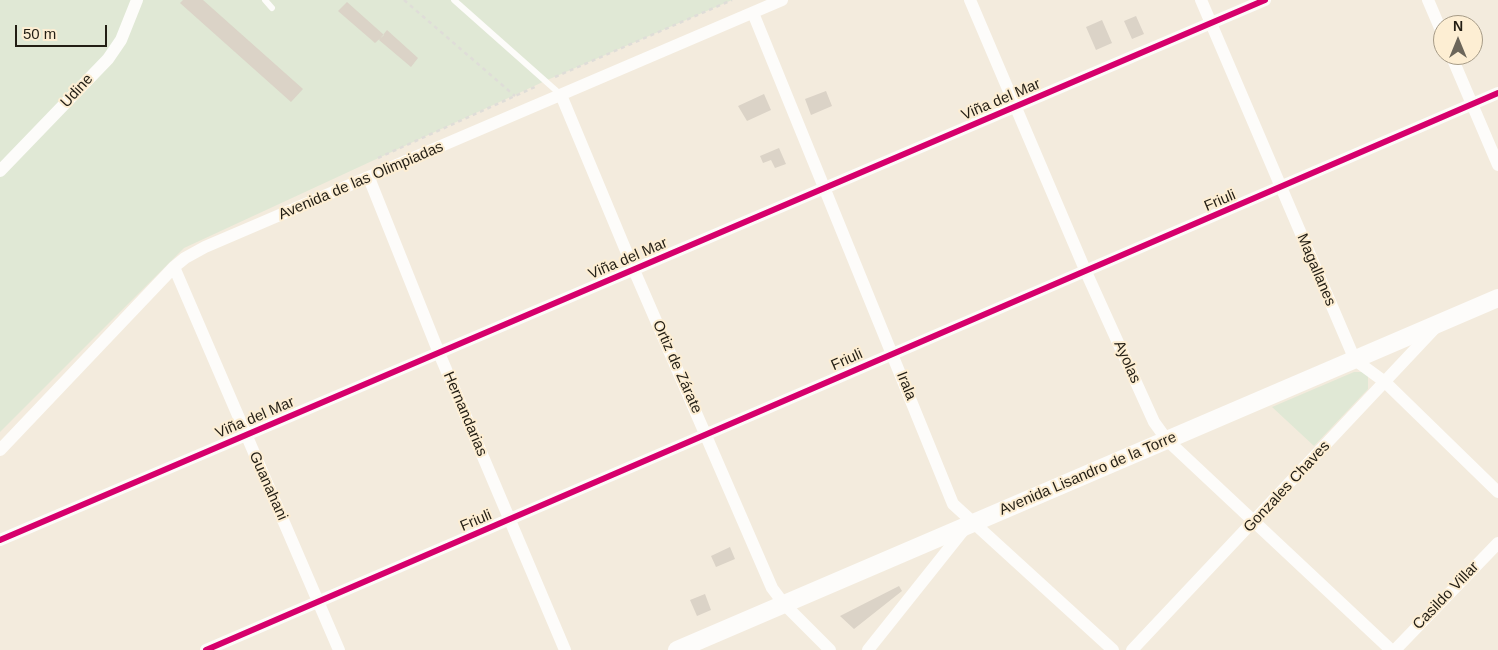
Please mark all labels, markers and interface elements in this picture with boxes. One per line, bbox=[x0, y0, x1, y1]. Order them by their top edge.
scale bar bbox=[18, 15, 110, 47]
north arrow bbox=[1433, 15, 1483, 65]
text: N bbox=[1453, 18, 1463, 34]
text: 50 m bbox=[23, 25, 56, 42]
street label: Udine bbox=[57, 71, 97, 111]
street label: Viña del Mar bbox=[959, 75, 1043, 125]
street label: Avenida de las Olimpiadas bbox=[276, 138, 446, 224]
street label: Friuli bbox=[1202, 186, 1238, 216]
street label: Magallanes bbox=[1293, 231, 1339, 309]
street label: Viña del Mar bbox=[586, 234, 670, 284]
street label: Ortiz de Zárate bbox=[648, 318, 706, 416]
street label: Ayolas bbox=[1110, 338, 1144, 386]
street label: Friuli bbox=[828, 345, 866, 375]
street label: Hernandarias bbox=[439, 369, 491, 459]
street label: Irala bbox=[892, 369, 920, 403]
street label: Viña del Mar bbox=[213, 393, 297, 443]
street label: Avenida Lisandro de la Torre bbox=[997, 428, 1179, 520]
street label: Gonzales Chaves bbox=[1240, 438, 1334, 536]
street label: Guanahani bbox=[245, 449, 291, 523]
street label: Friuli bbox=[458, 506, 494, 536]
street label: Casildo Villar bbox=[1409, 558, 1483, 634]

